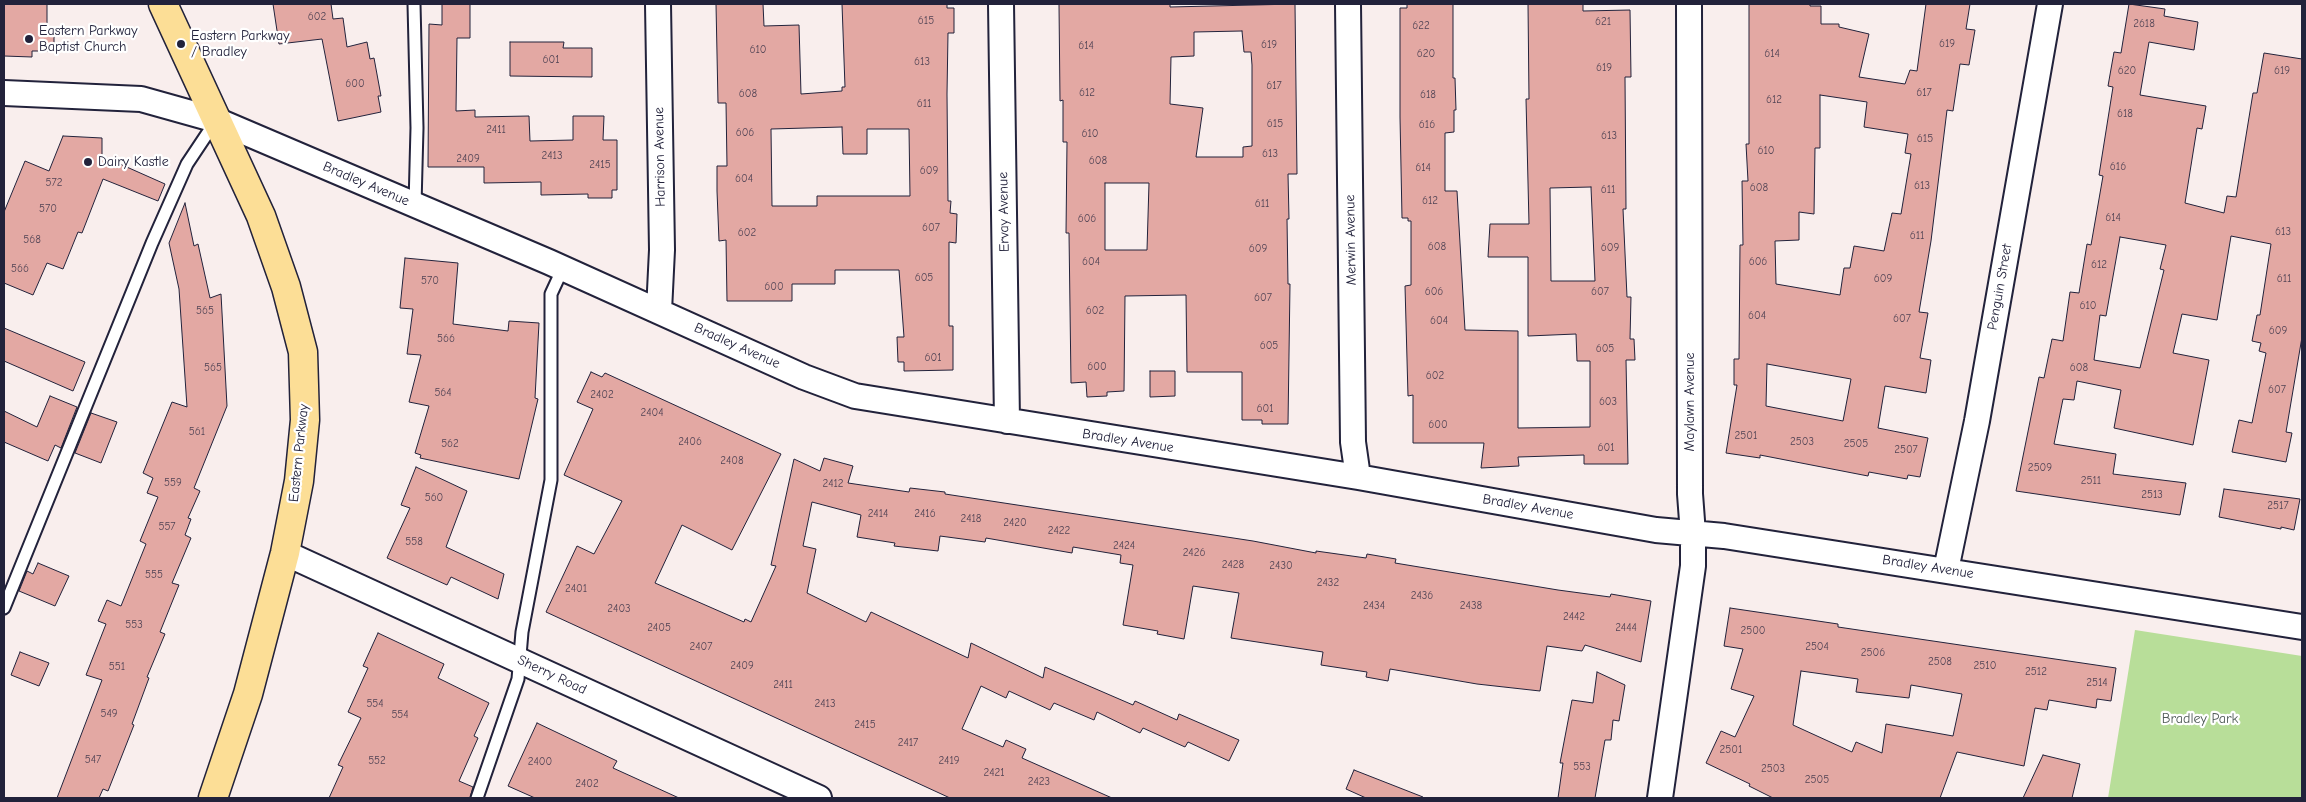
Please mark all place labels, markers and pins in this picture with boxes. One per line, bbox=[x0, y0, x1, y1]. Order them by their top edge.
place label: Eastern Parkway Baptist Church bbox=[39, 23, 137, 56]
place label: Eastern Parkway / Bradley bbox=[191, 28, 289, 60]
marker: Eastern Parkway Baptist Church bbox=[23, 33, 35, 45]
marker: Eastern Parkway / Bradley bbox=[175, 38, 187, 50]
place label: Dairy Kastle bbox=[98, 154, 169, 170]
marker: Dairy Kastle bbox=[82, 156, 94, 168]

